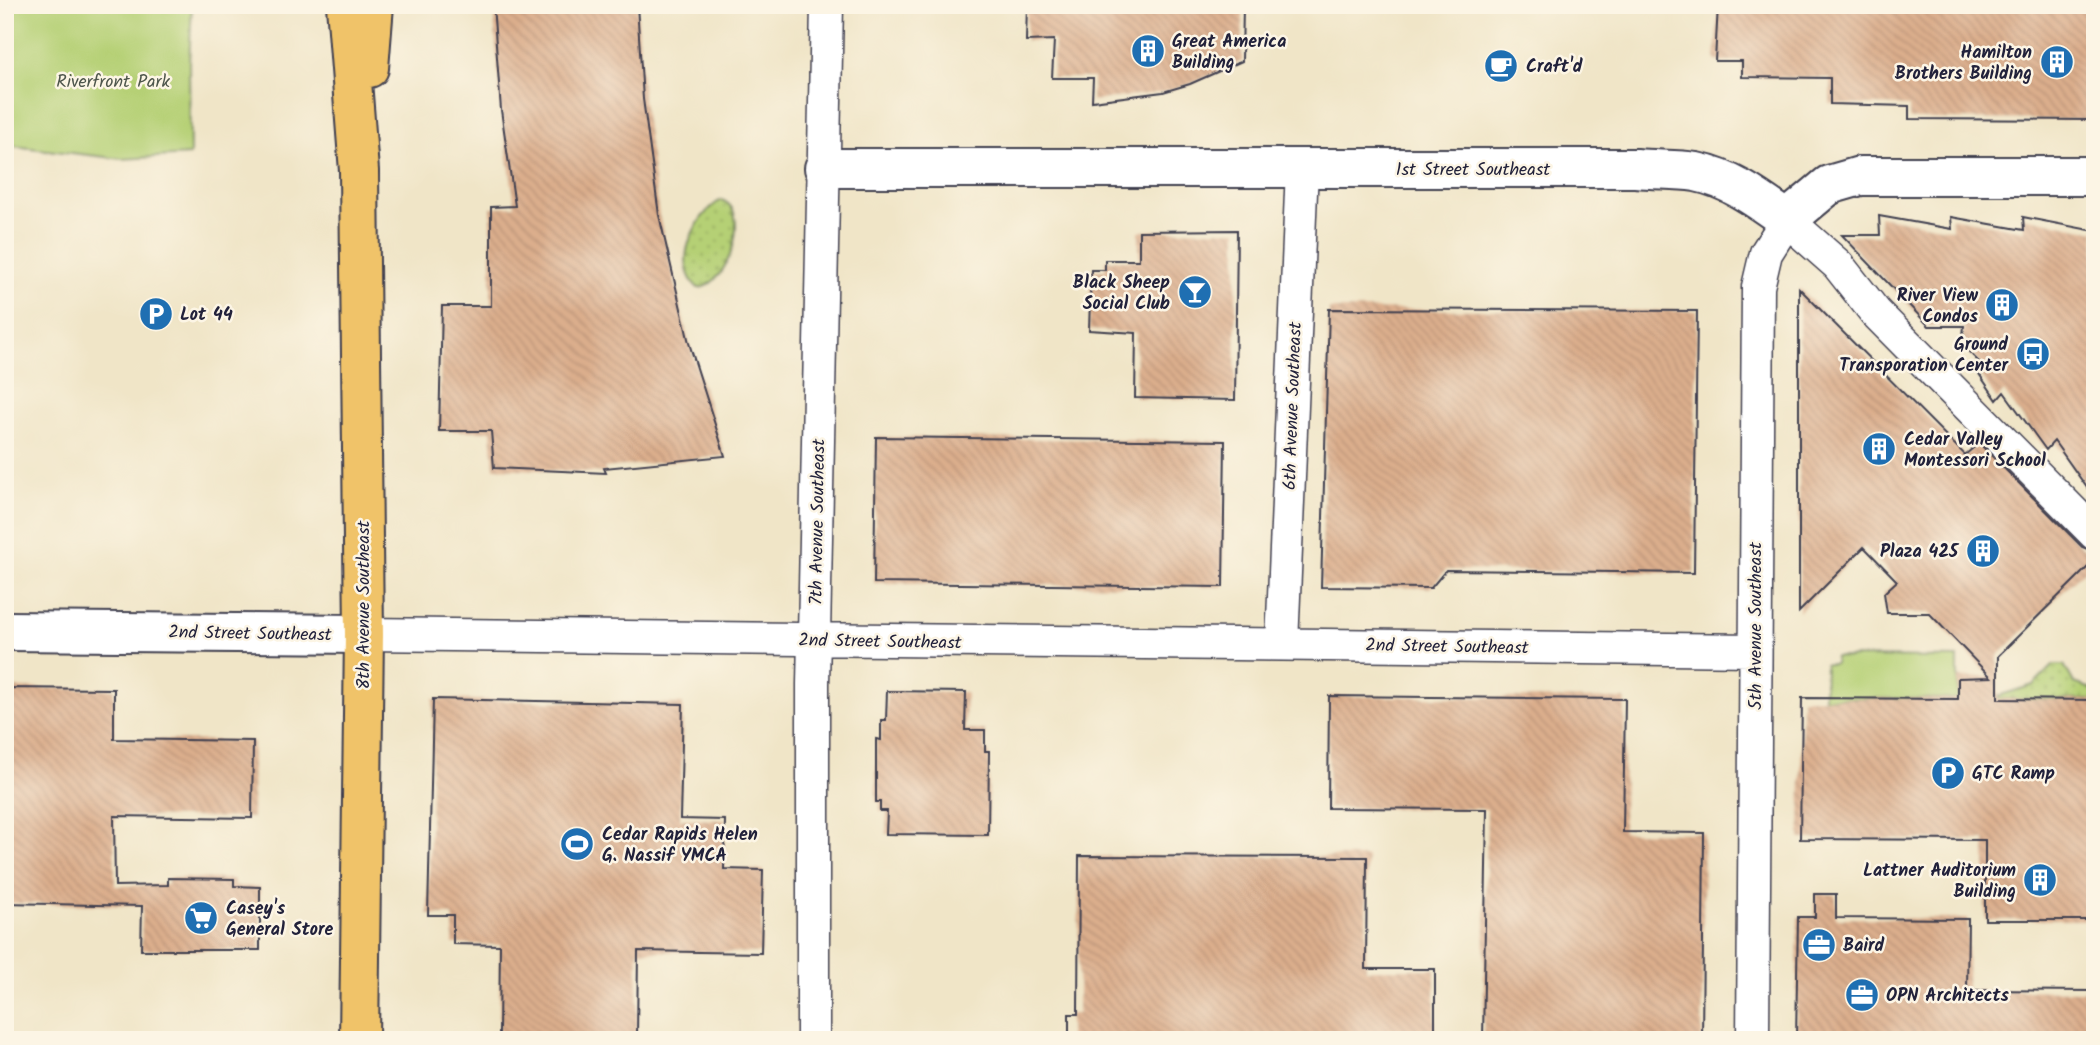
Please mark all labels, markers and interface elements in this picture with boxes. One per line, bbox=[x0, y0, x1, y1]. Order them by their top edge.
place label: Great America Building bbox=[1172, 28, 1286, 78]
building icon: Great America Building bbox=[1129, 32, 1167, 70]
place label: Hamilton Brothers Building bbox=[1895, 39, 2032, 89]
building icon: Hamilton Brothers Building bbox=[2038, 43, 2076, 81]
cafe icon: Craft'd bbox=[1482, 47, 1520, 85]
place label: Craft'd bbox=[1526, 53, 1583, 82]
park label: Riverfront Park bbox=[56, 68, 170, 97]
street label: 1st Street Southeast bbox=[1396, 156, 1551, 185]
place label: Black Sheep Social Club bbox=[1073, 269, 1170, 319]
bar icon: Black Sheep Social Club bbox=[1176, 273, 1214, 311]
place label: River View Condos bbox=[1897, 282, 1979, 332]
building icon: River View Condos bbox=[1983, 286, 2021, 324]
parking icon: Lot 44 bbox=[137, 295, 175, 333]
place label: Lot 44 bbox=[180, 301, 233, 330]
street label: 6th Avenue Southeast bbox=[1276, 320, 1311, 491]
place label: Ground Transporation Center bbox=[1839, 331, 2009, 381]
bus stop icon: Ground Transporation Center bbox=[2014, 335, 2052, 373]
place label: Cedar Valley Montessori School bbox=[1904, 426, 2046, 476]
building icon: Cedar Valley Montessori School bbox=[1860, 430, 1898, 468]
street label: 7th Avenue Southeast bbox=[803, 438, 834, 606]
street label: 8th Avenue Southeast bbox=[350, 519, 379, 690]
building icon: Plaza 425 bbox=[1964, 532, 2002, 570]
place label: Plaza 425 bbox=[1880, 538, 1960, 567]
street label: 5th Avenue Southeast bbox=[1742, 541, 1771, 710]
street label: 2nd Street Southeast bbox=[168, 619, 333, 650]
street label: 2nd Street Southeast bbox=[798, 627, 963, 658]
street label: 2nd Street Southeast bbox=[1365, 632, 1530, 663]
parking icon: GTC Ramp bbox=[1929, 754, 1967, 792]
place label: GTC Ramp bbox=[1972, 760, 2055, 789]
place label: Cedar Rapids Helen G. Nassif YMCA bbox=[602, 821, 758, 871]
sports icon: Cedar Rapids Helen G. Nassif YMCA bbox=[558, 825, 596, 863]
place label: Lattner Auditorium Building bbox=[1863, 857, 2016, 907]
building icon: Lattner Auditorium Building bbox=[2021, 861, 2059, 899]
place label: Casey's General Store bbox=[226, 895, 333, 945]
supermarket icon: Casey's General Store bbox=[182, 899, 220, 937]
office icon: Baird bbox=[1800, 926, 1838, 964]
place label: Baird bbox=[1843, 932, 1885, 961]
office icon: OPN Architects bbox=[1843, 976, 1881, 1014]
place label: OPN Architects bbox=[1886, 982, 2010, 1011]

